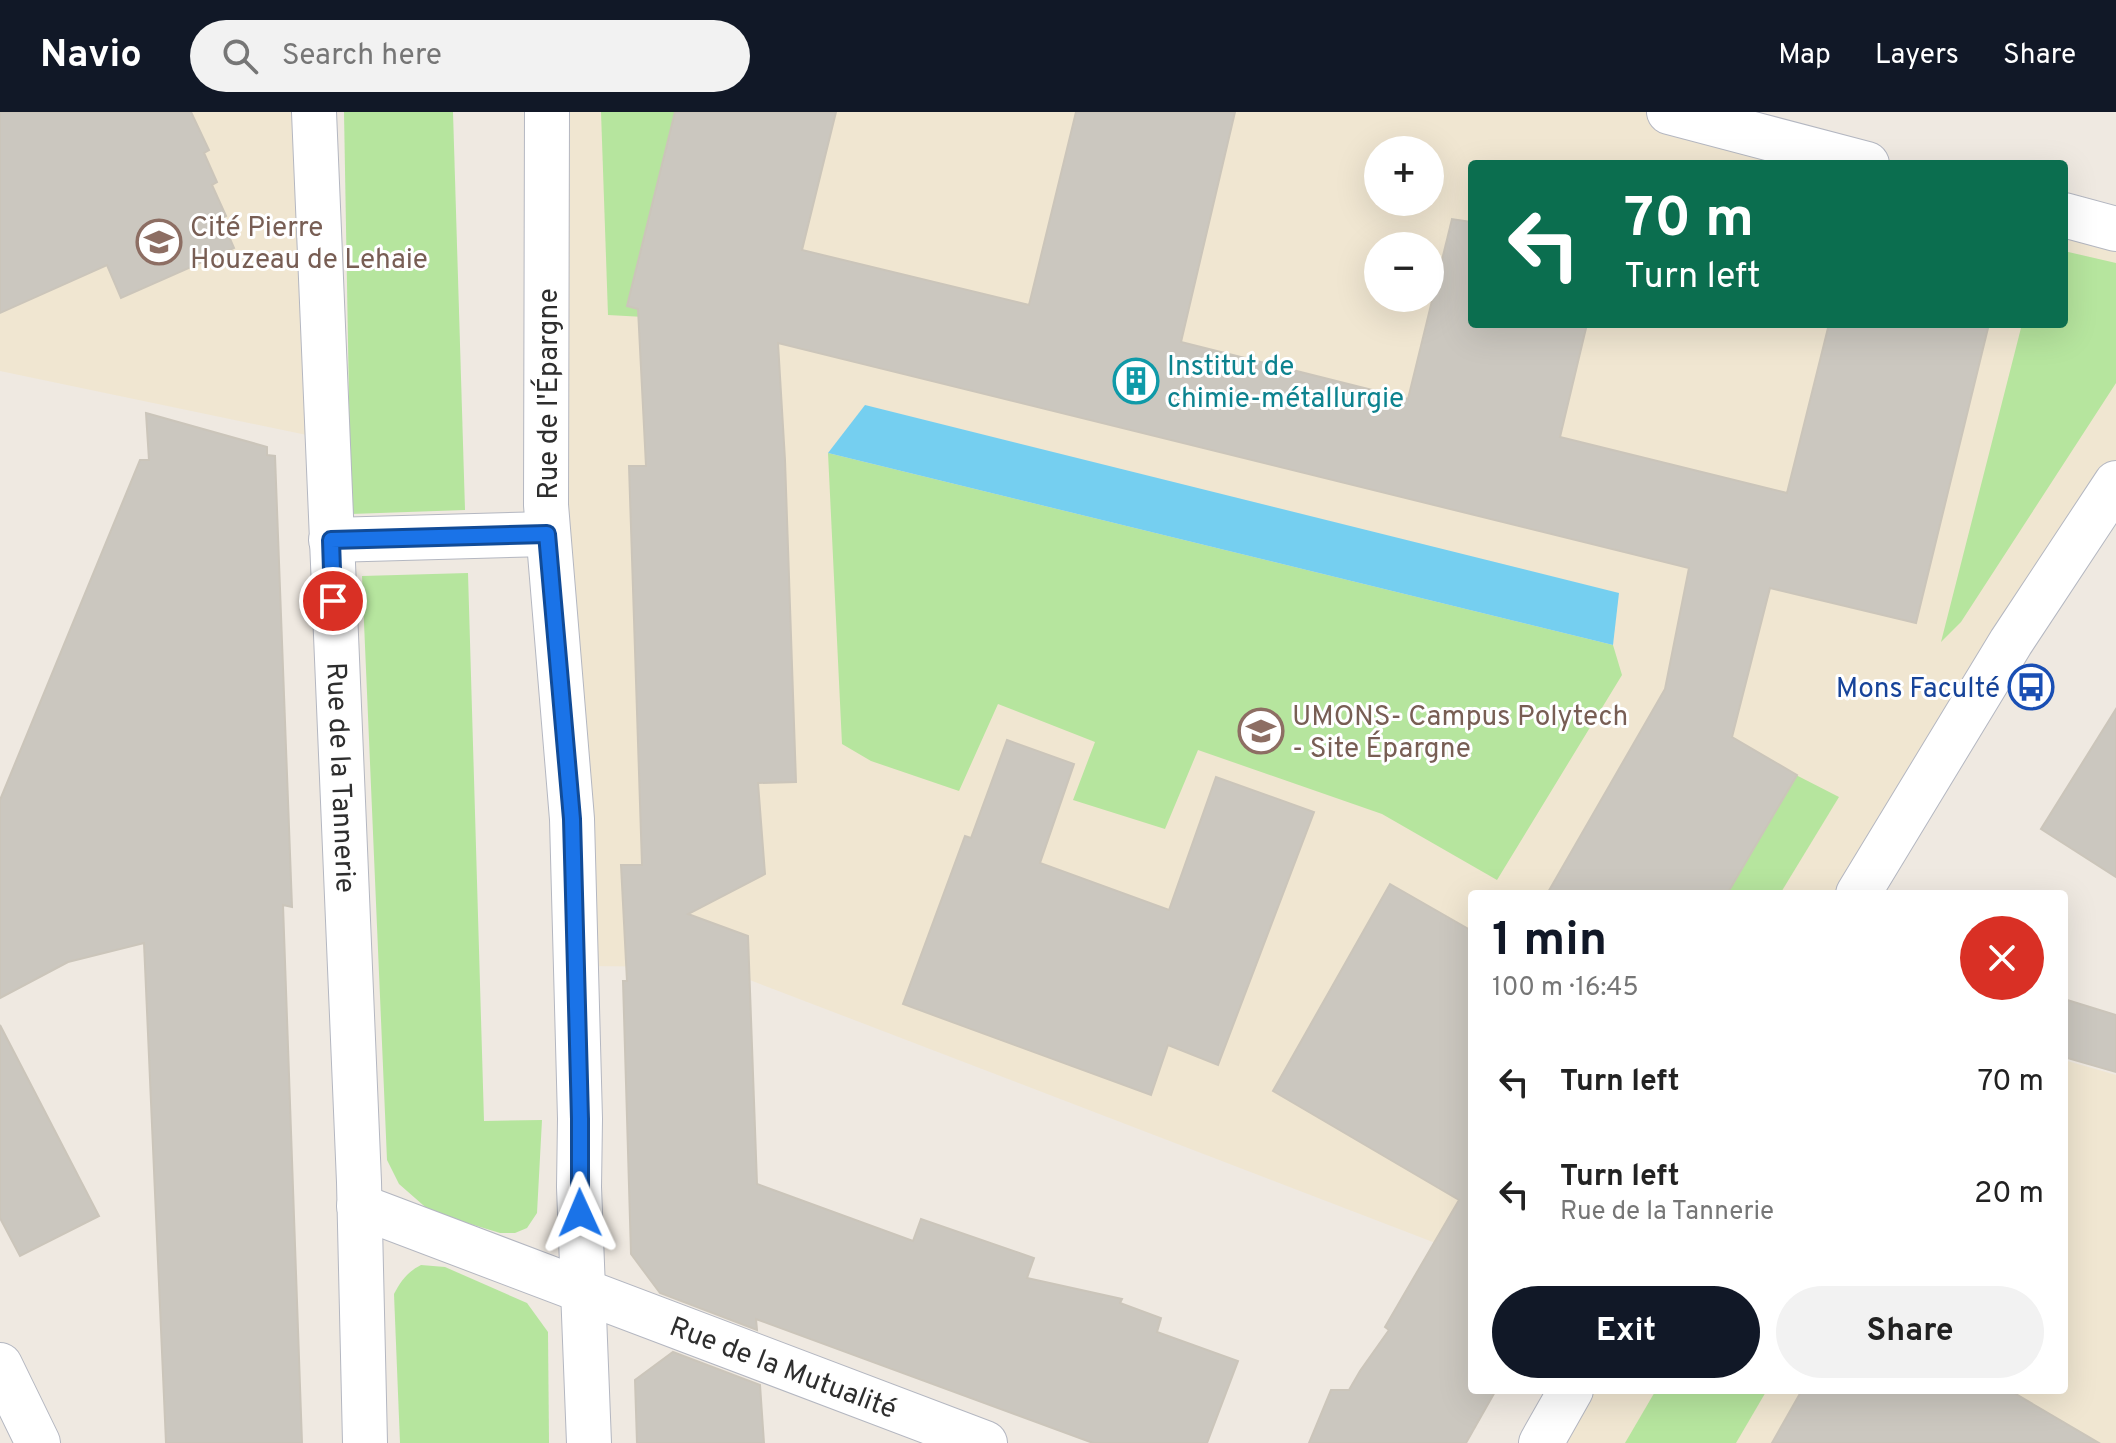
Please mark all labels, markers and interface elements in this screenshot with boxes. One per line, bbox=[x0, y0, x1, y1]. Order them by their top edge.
search box bbox=[190, 20, 750, 92]
text: Navio bbox=[40, 32, 142, 81]
icon: search bbox=[218, 34, 262, 78]
text: Search here bbox=[282, 38, 442, 75]
text: Map bbox=[1778, 38, 1831, 74]
text: Layers bbox=[1875, 38, 1959, 74]
text: Share bbox=[2003, 38, 2076, 74]
map controls bbox=[1364, 136, 1444, 312]
button: + bbox=[1364, 136, 1444, 216]
text: 70 m bbox=[1624, 186, 1754, 256]
icon: left bbox=[1492, 192, 1596, 296]
place label: Cité Pierre Houzeau de Lehaie bbox=[190, 211, 428, 279]
school or university icon: Cité Pierre Houzeau de Lehaie bbox=[135, 218, 183, 266]
button: − bbox=[1364, 232, 1444, 312]
text: Turn left bbox=[1624, 255, 1761, 301]
street label: Rue de l'Épargne bbox=[530, 288, 568, 500]
place label: Institut de chimie-métallurgie bbox=[1167, 350, 1404, 418]
building icon: Institut de chimie-métallurgie bbox=[1112, 357, 1160, 405]
pin bbox=[299, 567, 367, 635]
icon: arrive bbox=[311, 579, 355, 623]
street label: Rue de la Tannerie bbox=[316, 662, 362, 894]
bus stop icon: Mons Faculté bbox=[2007, 663, 2055, 711]
place label: Mons Faculté bbox=[1836, 672, 2000, 708]
place label: UMONS- Campus Polytech - Site Épargne bbox=[1292, 700, 1628, 768]
school or university icon: UMONS- Campus Polytech - Site Épargne bbox=[1237, 707, 1285, 755]
text: 1 min bbox=[1492, 912, 1607, 972]
button: close bbox=[1960, 916, 2044, 1000]
text: 100 m · 16:45 bbox=[1492, 972, 1639, 1005]
icon: left bbox=[1492, 1060, 1536, 1104]
text: Turn left bbox=[1560, 1064, 1680, 1101]
text: 70 m bbox=[1978, 1064, 2044, 1101]
text: Turn left bbox=[1560, 1159, 1680, 1196]
position arrow bbox=[538, 1171, 622, 1255]
icon: left bbox=[1492, 1172, 1536, 1216]
text: 20 m bbox=[1974, 1176, 2044, 1213]
text: Rue de la Tannerie bbox=[1560, 1196, 1774, 1229]
button: Exit bbox=[1492, 1286, 1760, 1378]
button: Share bbox=[1776, 1286, 2044, 1378]
street label: Rue de la Mutualité bbox=[664, 1310, 901, 1429]

